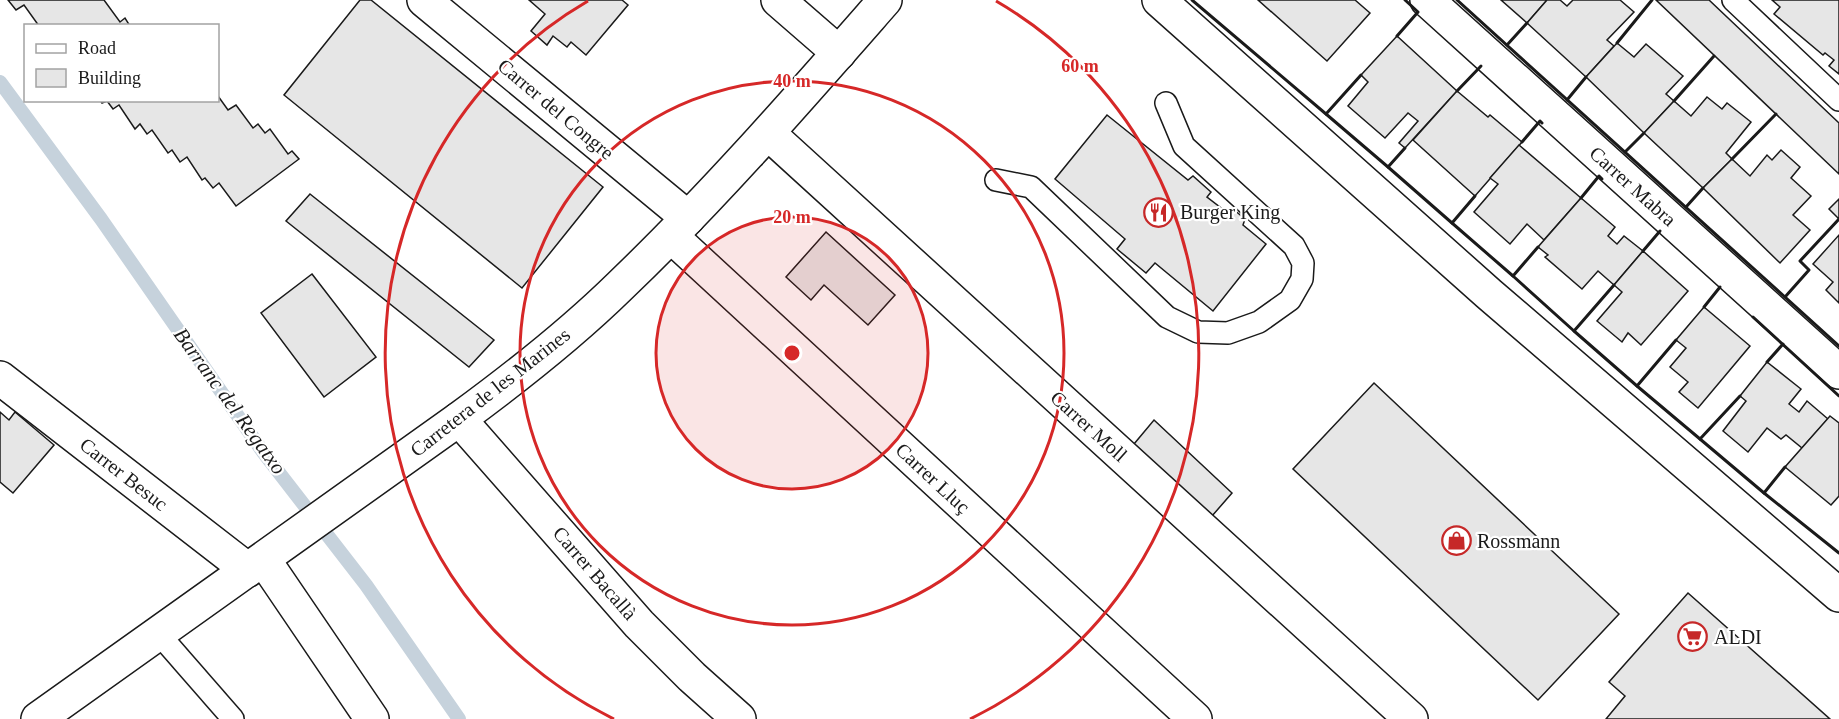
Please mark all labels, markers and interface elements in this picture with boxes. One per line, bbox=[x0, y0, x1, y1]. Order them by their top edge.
legend bbox=[24, 24, 219, 102]
text: Road bbox=[78, 38, 116, 58]
street label: Carrer del Congre bbox=[493, 54, 618, 165]
text: 60 m bbox=[1061, 56, 1099, 76]
text: Building bbox=[78, 68, 141, 88]
text: 40 m bbox=[773, 71, 811, 91]
street label: Carrer Mabra bbox=[1585, 142, 1681, 230]
restaurant icon: Burger King bbox=[1143, 196, 1175, 228]
place label: Burger King bbox=[1180, 201, 1280, 224]
text: 20 m bbox=[773, 207, 811, 227]
water label: Barranc del Regatxo bbox=[169, 323, 291, 479]
street label: Carretera de les Marines bbox=[406, 323, 574, 461]
centre of rings bbox=[782, 343, 802, 363]
street label: Carrer Moll bbox=[1046, 386, 1132, 466]
street label: Carrer Besuc bbox=[76, 433, 172, 515]
street label: Carrer Lluç bbox=[891, 438, 974, 518]
street label: Carrer Bacallà bbox=[549, 522, 641, 624]
shop icon: Rossmann bbox=[1440, 525, 1472, 557]
place label: Rossmann bbox=[1477, 530, 1560, 552]
supermarket icon: ALDI bbox=[1677, 621, 1709, 653]
place label: ALDI bbox=[1714, 626, 1762, 648]

